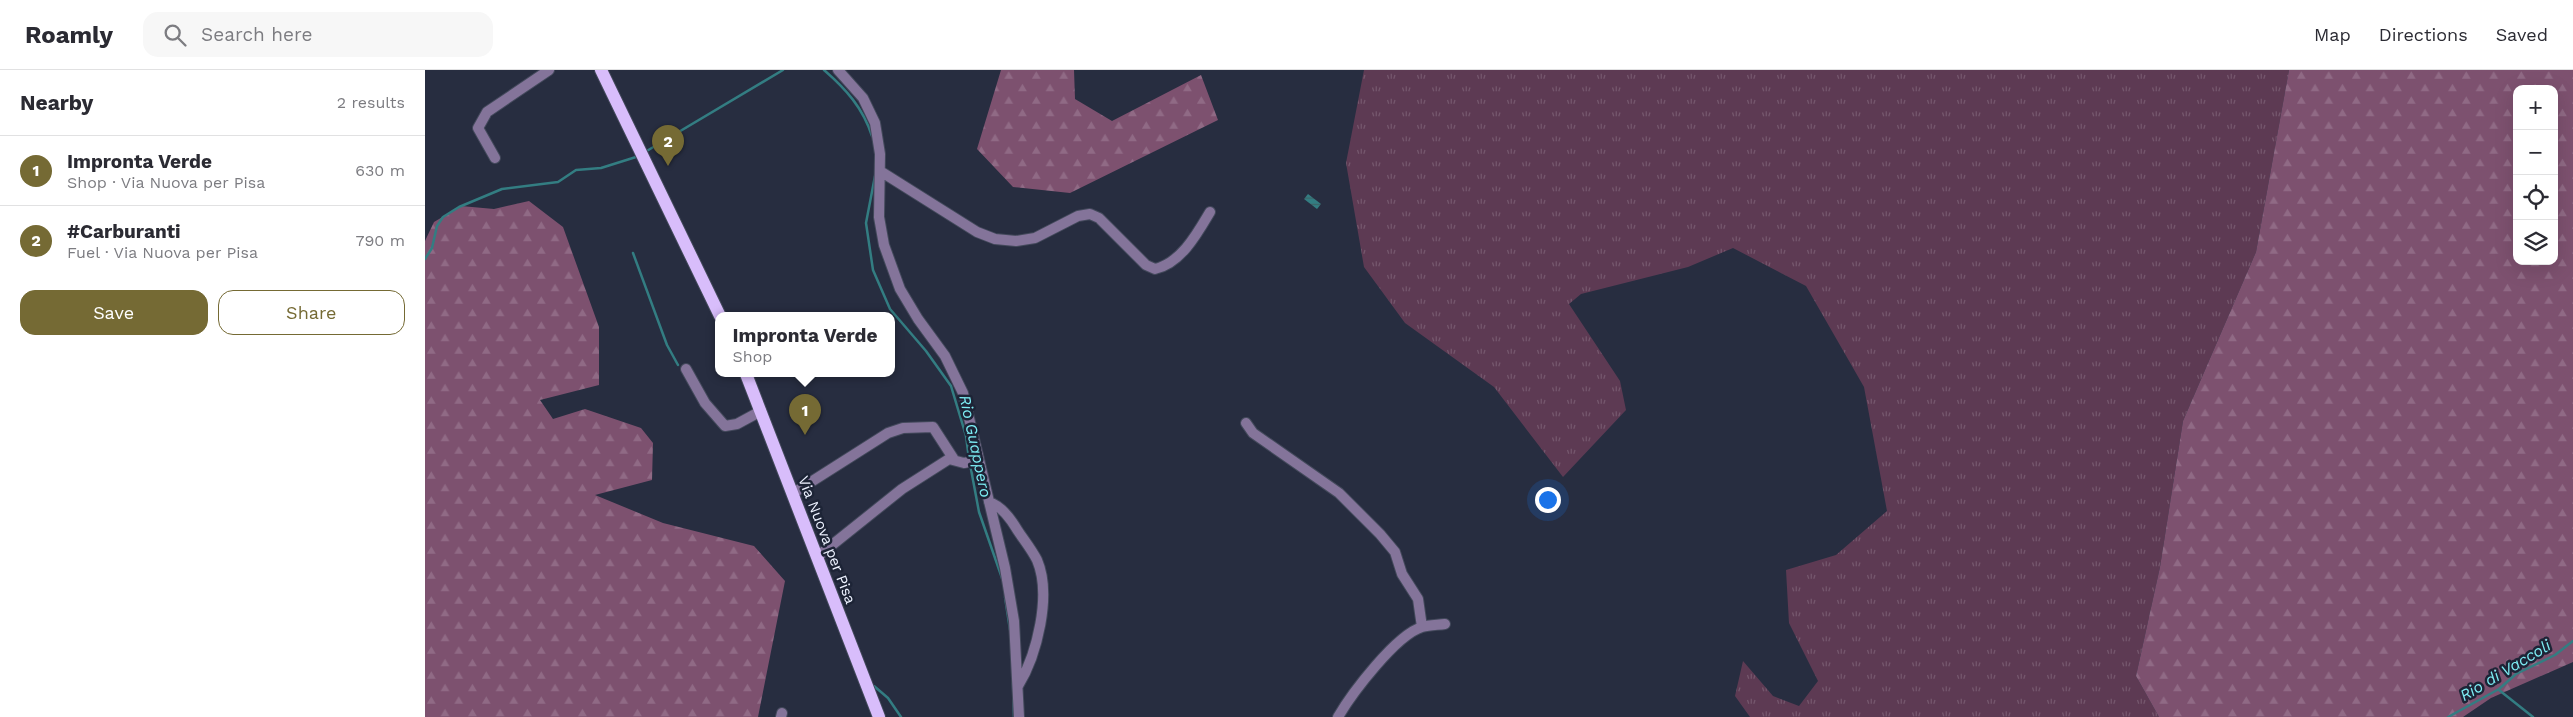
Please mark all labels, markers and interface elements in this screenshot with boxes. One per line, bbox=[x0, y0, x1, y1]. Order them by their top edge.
search box bbox=[143, 12, 493, 57]
text: Roamly bbox=[25, 21, 113, 49]
icon: search bbox=[161, 21, 189, 49]
text: Search here bbox=[201, 23, 312, 46]
text: Map bbox=[2314, 24, 2351, 45]
text: Directions bbox=[2379, 24, 2468, 45]
text: Saved bbox=[2496, 24, 2548, 45]
map controls bbox=[2513, 85, 2558, 265]
button: + bbox=[2513, 85, 2558, 130]
text: Nearby bbox=[20, 90, 93, 115]
text: 2 results bbox=[337, 93, 405, 112]
pin: 2 bbox=[652, 125, 684, 166]
button: − bbox=[2513, 130, 2558, 175]
text: Impronta Verde bbox=[67, 150, 212, 173]
text: 1 bbox=[33, 161, 39, 180]
text: 630 m bbox=[355, 161, 405, 180]
text: Shop · Via Nuova per Pisa bbox=[67, 173, 265, 192]
button: locate bbox=[2513, 175, 2558, 220]
text: #Carburanti bbox=[67, 220, 180, 243]
button: layers bbox=[2513, 220, 2558, 265]
text: 2 bbox=[31, 231, 41, 250]
text: 790 m bbox=[355, 231, 405, 250]
text: Fuel · Via Nuova per Pisa bbox=[67, 243, 258, 262]
button: Save bbox=[20, 290, 208, 335]
button: Share bbox=[218, 290, 405, 335]
popup bbox=[715, 312, 895, 377]
text: Impronta Verde bbox=[733, 324, 877, 347]
text: Shop bbox=[733, 347, 772, 366]
water label: Rio Guappero bbox=[955, 393, 996, 499]
pin: 1 bbox=[789, 394, 821, 435]
street label: Via Nuova per Pisa bbox=[794, 474, 860, 607]
your location bbox=[1535, 487, 1561, 513]
water label: Rio di Vaccoli bbox=[2456, 635, 2555, 705]

